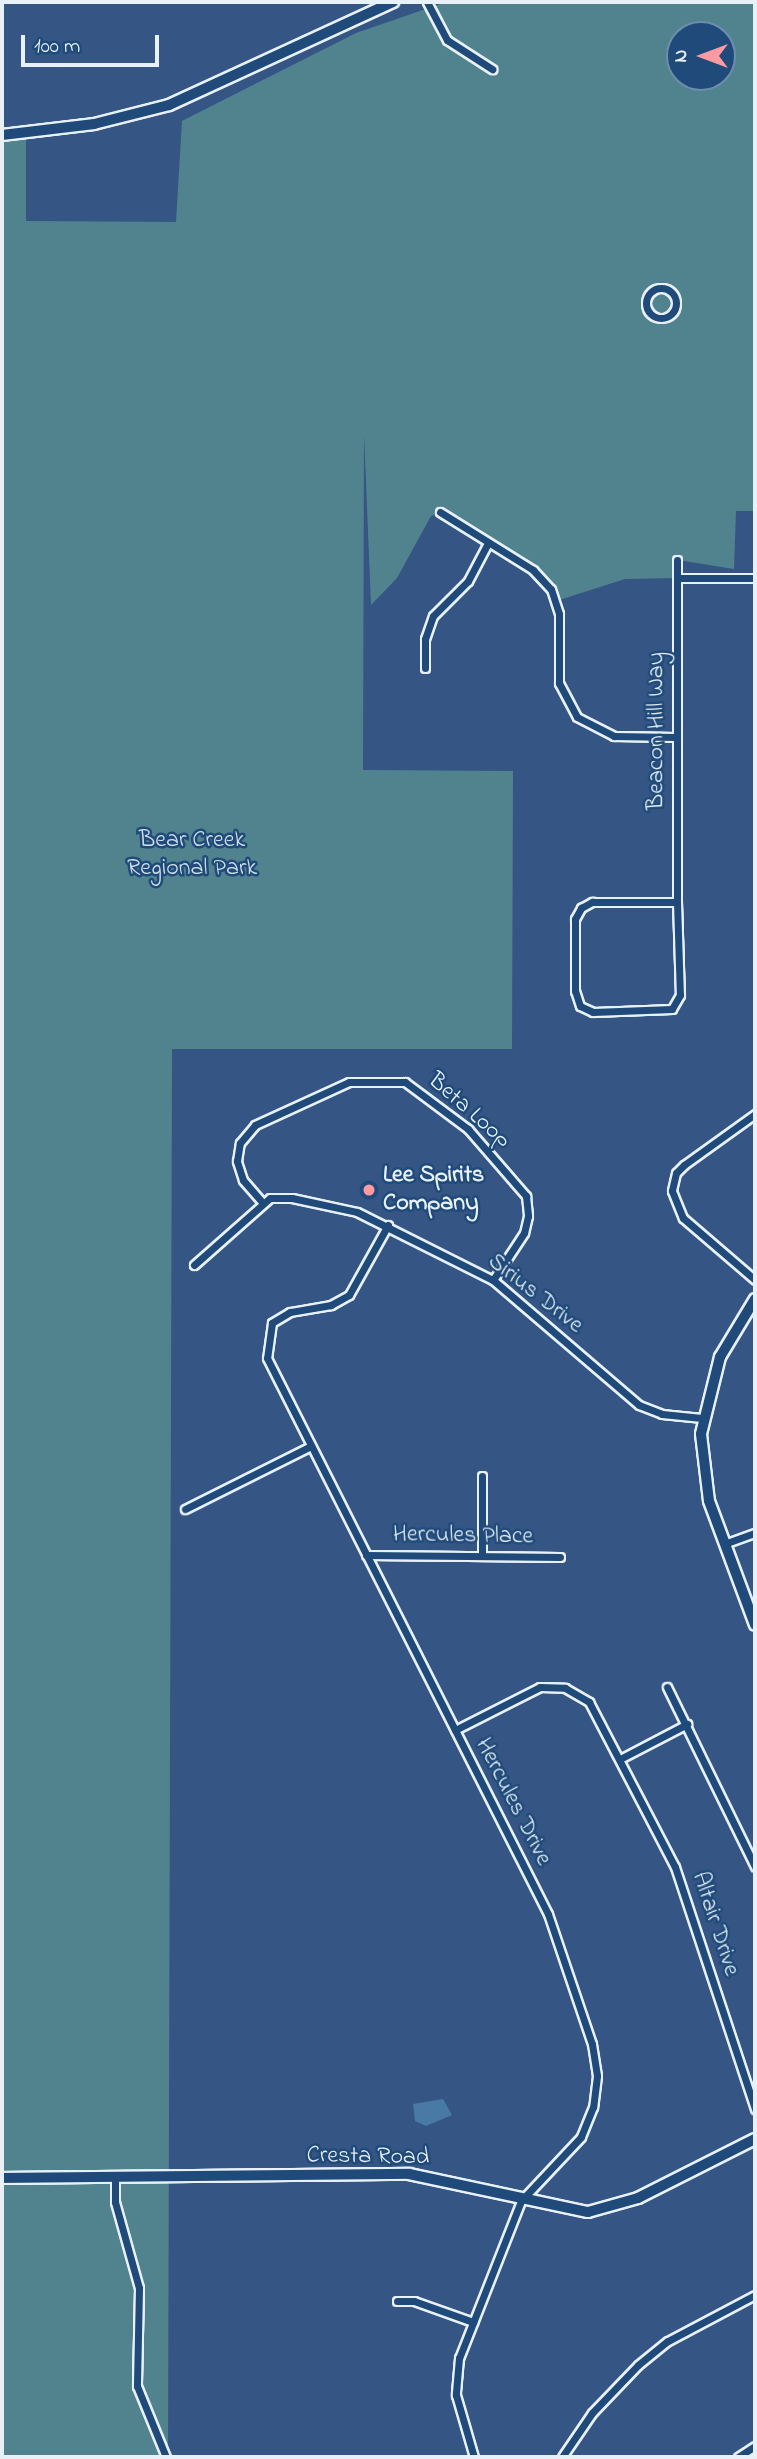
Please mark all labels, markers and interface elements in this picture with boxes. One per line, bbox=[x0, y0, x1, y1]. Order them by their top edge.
scale bar bbox=[24, 21, 163, 65]
north arrow bbox=[666, 21, 736, 91]
text: 100 m bbox=[34, 32, 80, 62]
text: N bbox=[668, 50, 695, 62]
street label: Beacon Hill Way bbox=[643, 652, 671, 810]
park label: Bear Creek Regional Park bbox=[127, 827, 257, 883]
street label: Beta Loop bbox=[422, 1067, 516, 1155]
place label: Lee Spirits Company bbox=[383, 1162, 484, 1218]
marker: Lee Spirits Company bbox=[361, 1182, 377, 1198]
street label: Sirius Drive bbox=[481, 1248, 589, 1340]
street label: Hercules Place bbox=[393, 1520, 533, 1552]
street label: Hercules Drive bbox=[468, 1733, 558, 1871]
street label: Altair Drive bbox=[685, 1868, 745, 1980]
street label: Cresta Road bbox=[306, 2142, 430, 2172]

